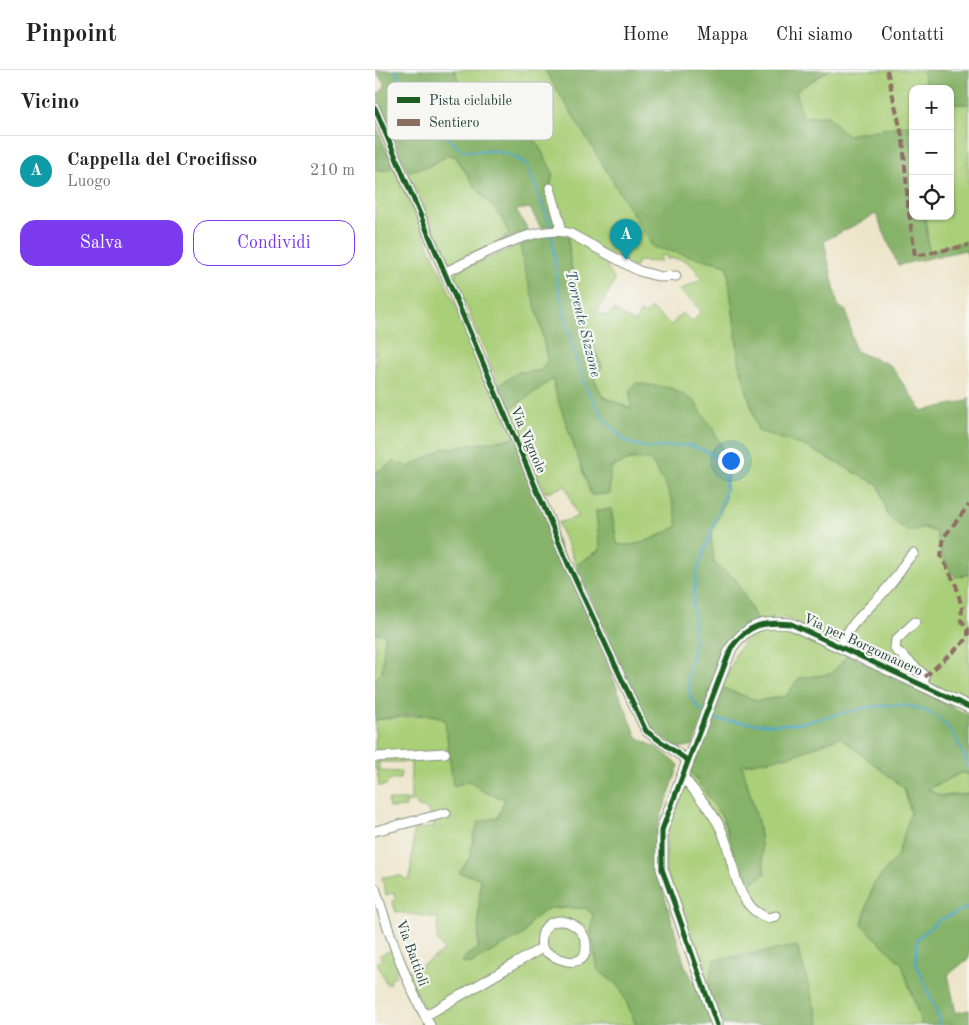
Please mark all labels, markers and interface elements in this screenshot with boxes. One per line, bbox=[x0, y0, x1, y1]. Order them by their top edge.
text: Pinpoint bbox=[25, 23, 117, 47]
text: Home bbox=[623, 26, 669, 44]
text: Mappa bbox=[697, 26, 748, 44]
text: Chi siamo bbox=[776, 26, 853, 44]
text: Contatti bbox=[881, 26, 944, 44]
legend bbox=[387, 82, 553, 140]
map controls bbox=[909, 85, 954, 220]
button: + bbox=[909, 85, 954, 130]
text: Vicino bbox=[20, 92, 79, 113]
text: Pista ciclabile bbox=[429, 94, 512, 108]
text: Sentiero bbox=[429, 116, 480, 130]
button: − bbox=[909, 130, 954, 175]
text: Cappella del Crocifisso bbox=[67, 151, 257, 170]
text: A bbox=[30, 163, 42, 179]
text: 210 m bbox=[310, 163, 355, 179]
text: Luogo bbox=[67, 174, 111, 190]
button: locate bbox=[909, 175, 954, 220]
pin: A bbox=[610, 219, 642, 260]
button: Salva bbox=[20, 220, 183, 266]
button: Condividi bbox=[193, 220, 355, 266]
water label: Torrente Sizzone bbox=[562, 269, 602, 379]
street label: Via Vignole bbox=[508, 405, 548, 475]
your location bbox=[718, 448, 744, 474]
street label: Via per Borgomanero bbox=[801, 611, 925, 679]
street label: Via Battioli bbox=[394, 918, 431, 988]

